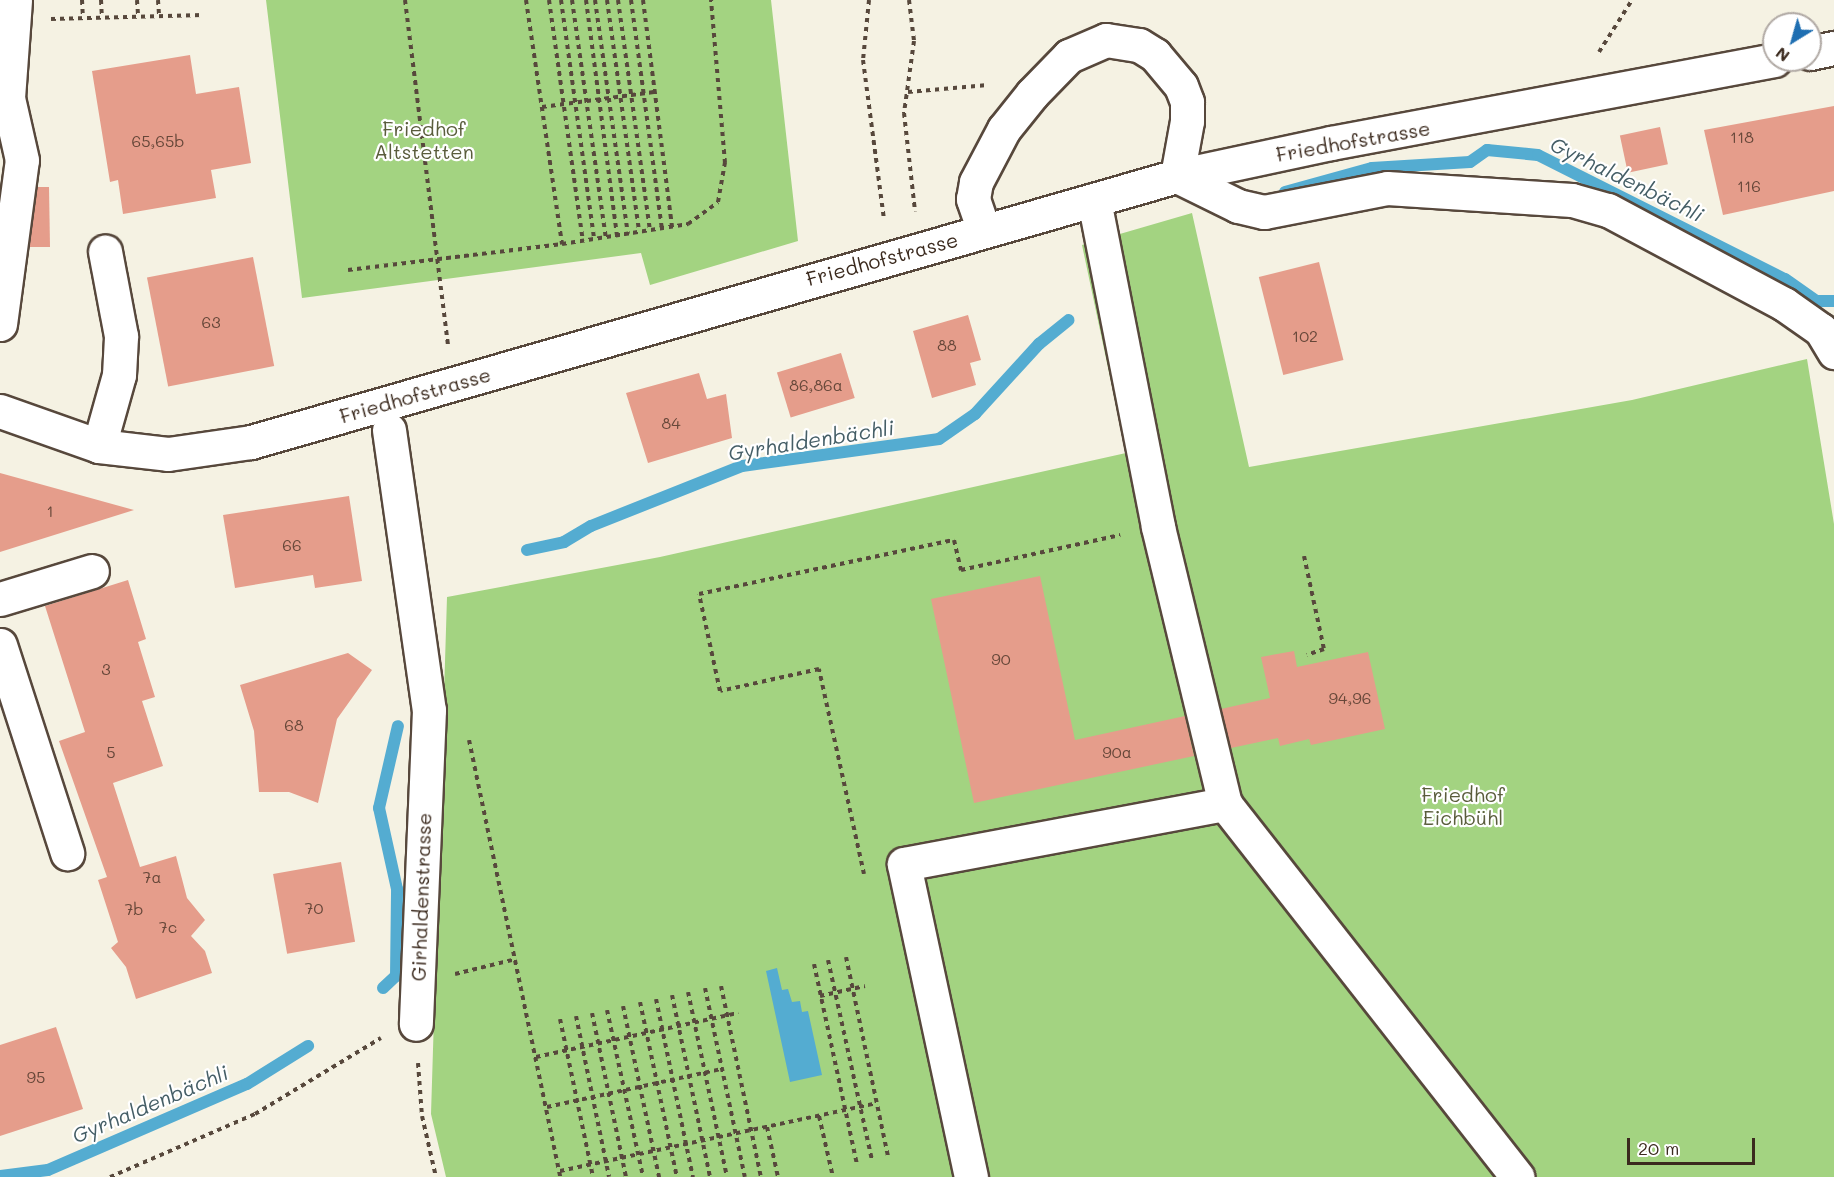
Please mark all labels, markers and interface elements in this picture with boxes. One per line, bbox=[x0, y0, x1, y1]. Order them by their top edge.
north arrow bbox=[1762, 12, 1822, 72]
text: N bbox=[1771, 43, 1793, 67]
street label: Friedhofstrasse bbox=[1274, 116, 1432, 166]
park label: Friedhof Altstetten bbox=[374, 117, 474, 164]
house number: 118 bbox=[1730, 127, 1754, 147]
house number: 65,65b bbox=[132, 131, 184, 151]
water label: Gyrhaldenbächli bbox=[1546, 131, 1708, 227]
house number: 116 bbox=[1737, 176, 1761, 196]
street label: Friedhofstrasse bbox=[803, 227, 961, 291]
house number: 63 bbox=[201, 312, 221, 332]
house number: 102 bbox=[1292, 326, 1318, 346]
house number: 88 bbox=[937, 335, 957, 355]
street label: Friedhofstrasse bbox=[337, 362, 493, 428]
house number: 86,86a bbox=[789, 375, 843, 395]
house number: 84 bbox=[661, 413, 681, 433]
water label: Gyrhaldenbächli bbox=[726, 414, 896, 466]
house number: 1 bbox=[46, 501, 54, 521]
house number: 66 bbox=[282, 535, 302, 555]
house number: 90 bbox=[991, 649, 1011, 669]
house number: 3 bbox=[101, 659, 111, 679]
house number: 94,96 bbox=[1329, 688, 1371, 708]
house number: 68 bbox=[284, 715, 304, 735]
house number: 5 bbox=[106, 742, 116, 762]
house number: 90a bbox=[1102, 742, 1132, 762]
park label: Friedhof Eichbühl bbox=[1421, 783, 1505, 830]
street label: Girhaldenstrasse bbox=[406, 812, 436, 982]
house number: 7a bbox=[143, 867, 161, 887]
house number: 70 bbox=[305, 898, 323, 918]
house number: 7b bbox=[124, 899, 144, 919]
house number: 7c bbox=[159, 917, 177, 937]
water label: Gyrhaldenbächli bbox=[68, 1060, 232, 1148]
house number: 95 bbox=[27, 1067, 45, 1087]
scale bar bbox=[1630, 1126, 1758, 1164]
text: 20 m bbox=[1638, 1136, 1679, 1160]

